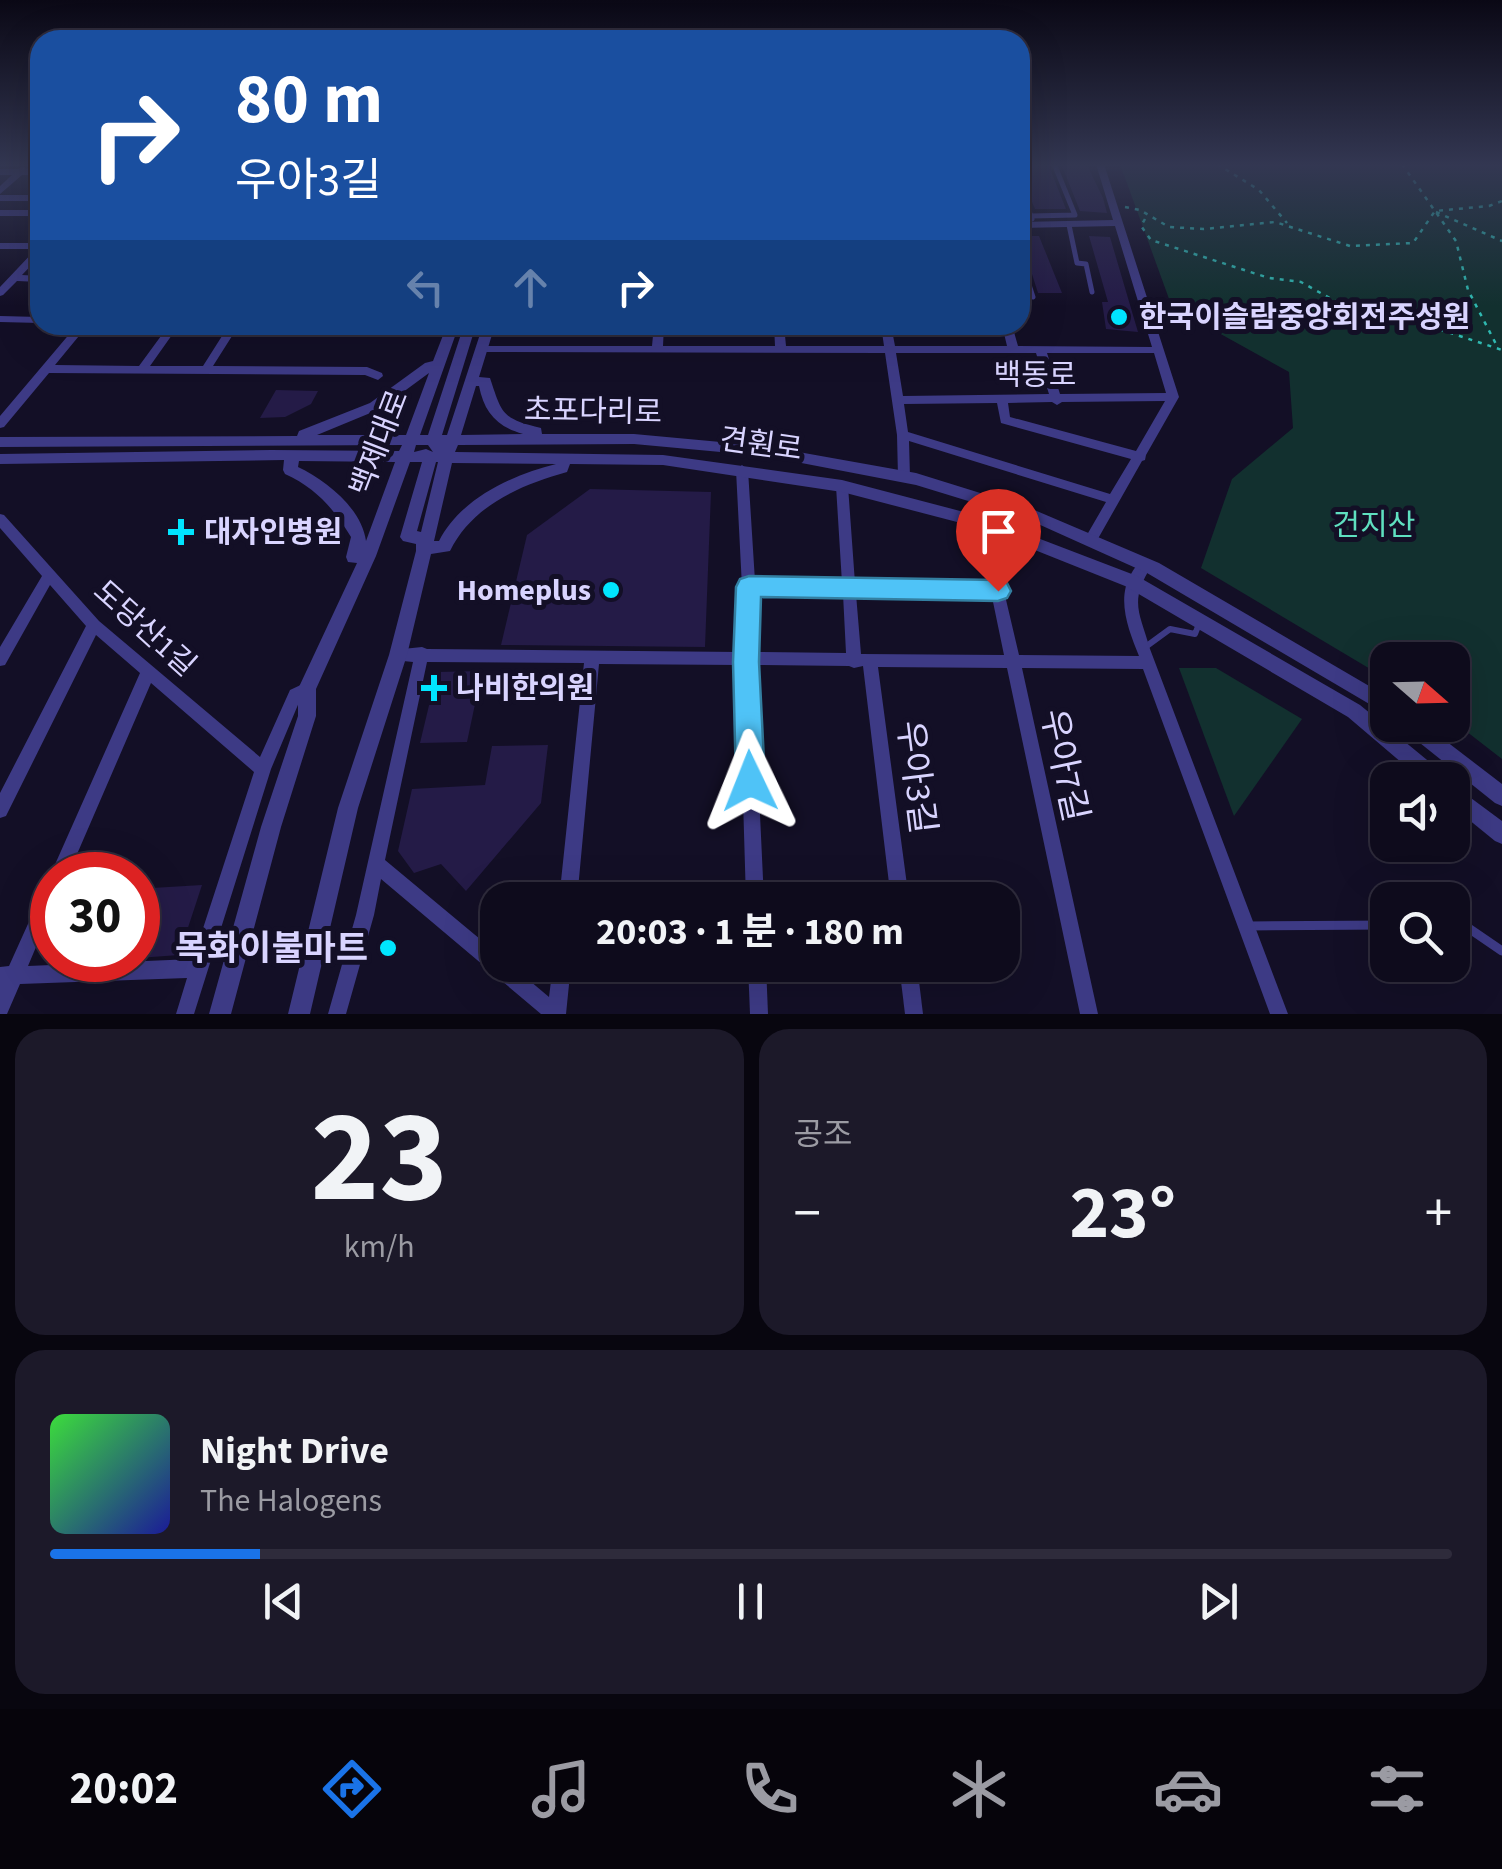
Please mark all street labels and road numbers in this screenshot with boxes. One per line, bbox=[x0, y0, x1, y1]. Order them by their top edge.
street label: 백동로 bbox=[994, 354, 1076, 397]
street label: 백제대로 bbox=[340, 384, 419, 502]
street label: 초포다리로 bbox=[524, 389, 662, 434]
street label: 견훤로 bbox=[717, 417, 805, 472]
street label: 도당산1길 bbox=[84, 570, 206, 686]
street label: 우아7길 bbox=[1028, 704, 1100, 826]
street label: 우아3길 bbox=[884, 718, 948, 837]

